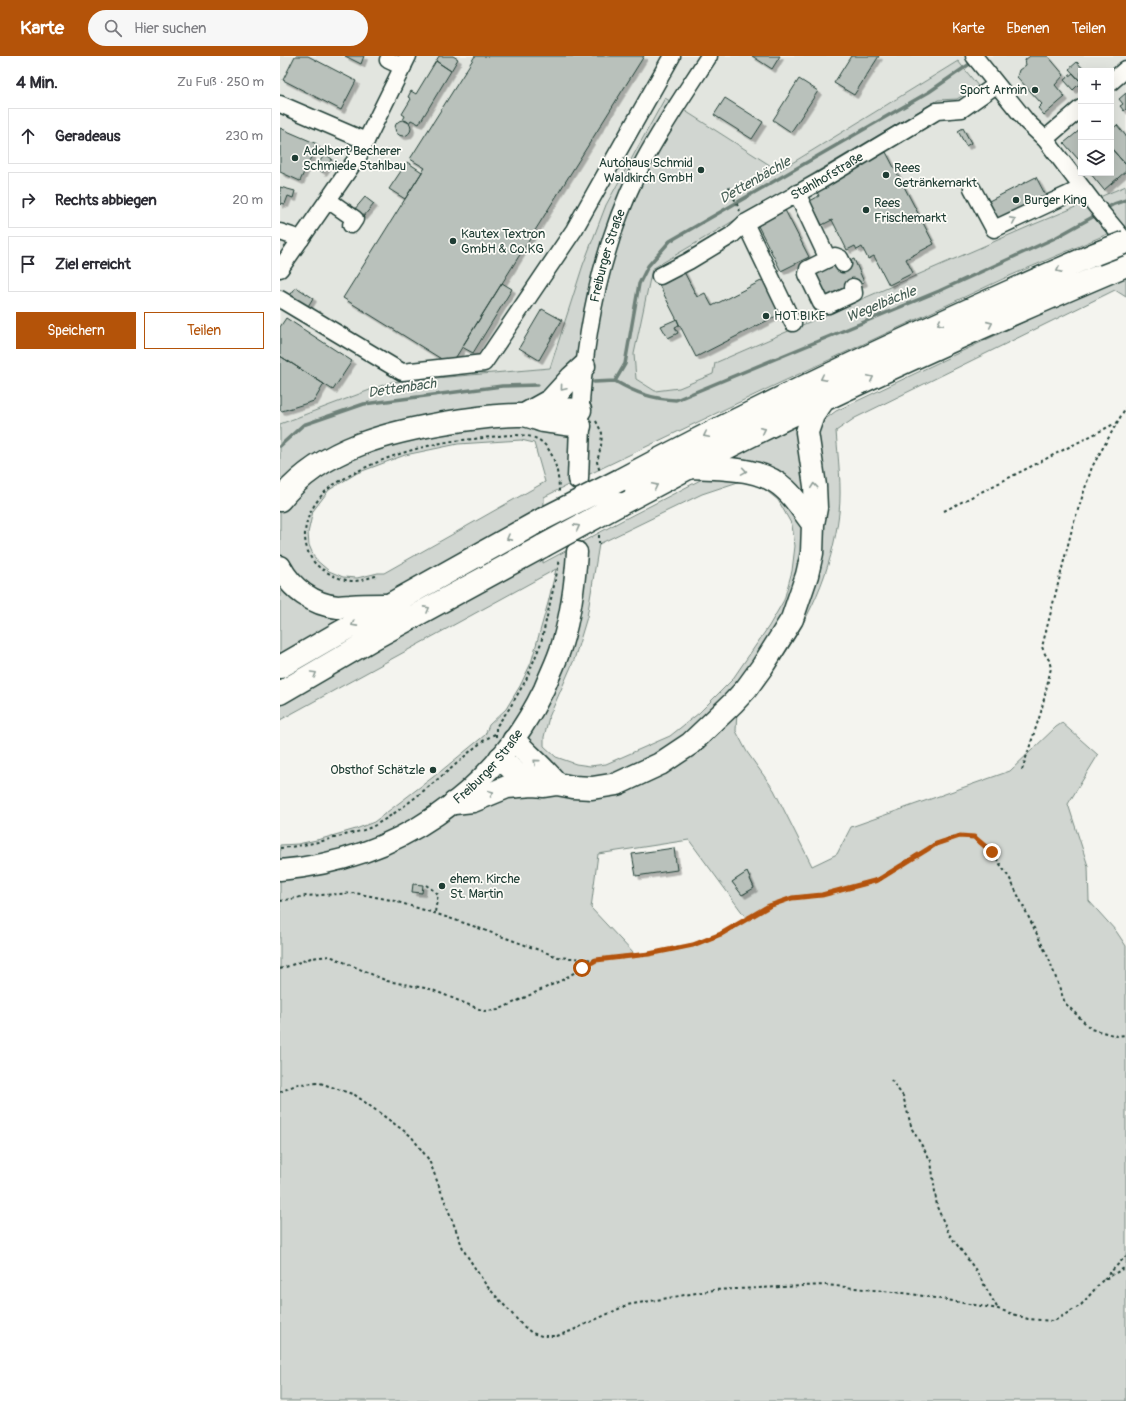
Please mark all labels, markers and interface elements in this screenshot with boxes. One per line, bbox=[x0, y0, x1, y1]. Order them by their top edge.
search box bbox=[88, 10, 368, 46]
text: Karte bbox=[20, 16, 64, 40]
icon: search bbox=[102, 17, 124, 39]
text: Hier suchen bbox=[134, 19, 206, 38]
text: Karte bbox=[952, 20, 985, 37]
text: Ebenen bbox=[1007, 20, 1050, 37]
text: Teilen bbox=[1072, 20, 1106, 37]
map controls bbox=[1078, 68, 1114, 176]
button: + bbox=[1078, 68, 1114, 104]
text: 4 Min. bbox=[16, 72, 58, 93]
text: Zu Fuß · 250 m bbox=[177, 74, 264, 90]
place label: Sport Armin bbox=[959, 82, 1027, 98]
marker: Sport Armin bbox=[1030, 85, 1040, 95]
button: − bbox=[1078, 104, 1114, 140]
icon: ahead bbox=[17, 125, 39, 147]
text: Geradeaus bbox=[55, 127, 121, 146]
text: 230 m bbox=[226, 128, 263, 144]
button: layers bbox=[1078, 140, 1114, 176]
place label: Adelbert Becherer Schmiede Stahlbau bbox=[303, 143, 406, 174]
street label: Stahlhofstraße bbox=[788, 149, 867, 204]
water label: Dettenbächle bbox=[717, 152, 795, 207]
marker: Adelbert Becherer Schmiede Stahlbau bbox=[290, 153, 300, 163]
place label: Autohaus Schmid Waldkirch GmbH bbox=[599, 155, 693, 186]
place label: Rees Getränkemarkt bbox=[894, 160, 978, 191]
marker: Autohaus Schmid Waldkirch GmbH bbox=[696, 165, 706, 175]
marker: Rees Getränkemarkt bbox=[881, 170, 891, 180]
icon: right bbox=[17, 189, 39, 211]
text: Rechts abbiegen bbox=[55, 191, 157, 210]
text: 20 m bbox=[232, 192, 263, 208]
place label: Burger King bbox=[1024, 192, 1087, 208]
place label: Rees Frischemarkt bbox=[874, 195, 947, 226]
marker: Burger King bbox=[1011, 195, 1021, 205]
marker: Rees Frischemarkt bbox=[861, 205, 871, 215]
street label: Freiburger Straße bbox=[587, 207, 629, 304]
one-way arrow bbox=[1008, 217, 1016, 225]
place label: Kautex Textron GmbH & Co.KG bbox=[461, 226, 545, 257]
marker: Kautex Textron GmbH & Co.KG bbox=[448, 236, 458, 246]
icon: arrive bbox=[17, 253, 39, 275]
text: Ziel erreicht bbox=[55, 255, 131, 274]
one-way arrow bbox=[1056, 265, 1063, 273]
water label: Wegelbächle bbox=[844, 282, 920, 326]
place label: HOT.BIKE bbox=[774, 308, 825, 324]
marker: HOT.BIKE bbox=[761, 311, 771, 321]
button: Speichern bbox=[16, 312, 136, 349]
button: Teilen bbox=[144, 312, 264, 349]
one-way arrow bbox=[937, 318, 944, 326]
one-way arrow bbox=[985, 321, 993, 329]
one-way arrow bbox=[819, 373, 827, 381]
water label: Dettenbach bbox=[367, 375, 439, 401]
one-way arrow bbox=[867, 375, 875, 383]
one-way arrow bbox=[560, 383, 567, 391]
one-way arrow bbox=[759, 427, 766, 435]
one-way arrow bbox=[703, 430, 710, 438]
one-way arrow bbox=[741, 466, 747, 475]
one-way arrow bbox=[651, 483, 658, 491]
one-way arrow bbox=[810, 483, 819, 489]
one-way arrow bbox=[573, 524, 581, 532]
one-way arrow bbox=[506, 534, 513, 541]
one-way arrow bbox=[422, 607, 430, 614]
one-way arrow bbox=[351, 619, 358, 627]
one-way arrow bbox=[310, 671, 317, 678]
street label: Freiburger Straße bbox=[450, 726, 527, 808]
one-way arrow bbox=[533, 760, 540, 767]
place label: Obsthof Schätzle bbox=[330, 762, 426, 778]
marker: Obsthof Schätzle bbox=[428, 765, 438, 775]
one-way arrow bbox=[488, 790, 495, 798]
route end bbox=[983, 843, 1001, 861]
place label: ehem. Kirche St. Martin bbox=[450, 871, 520, 902]
marker: ehem. Kirche St. Martin bbox=[437, 881, 447, 891]
route start bbox=[573, 959, 591, 977]

